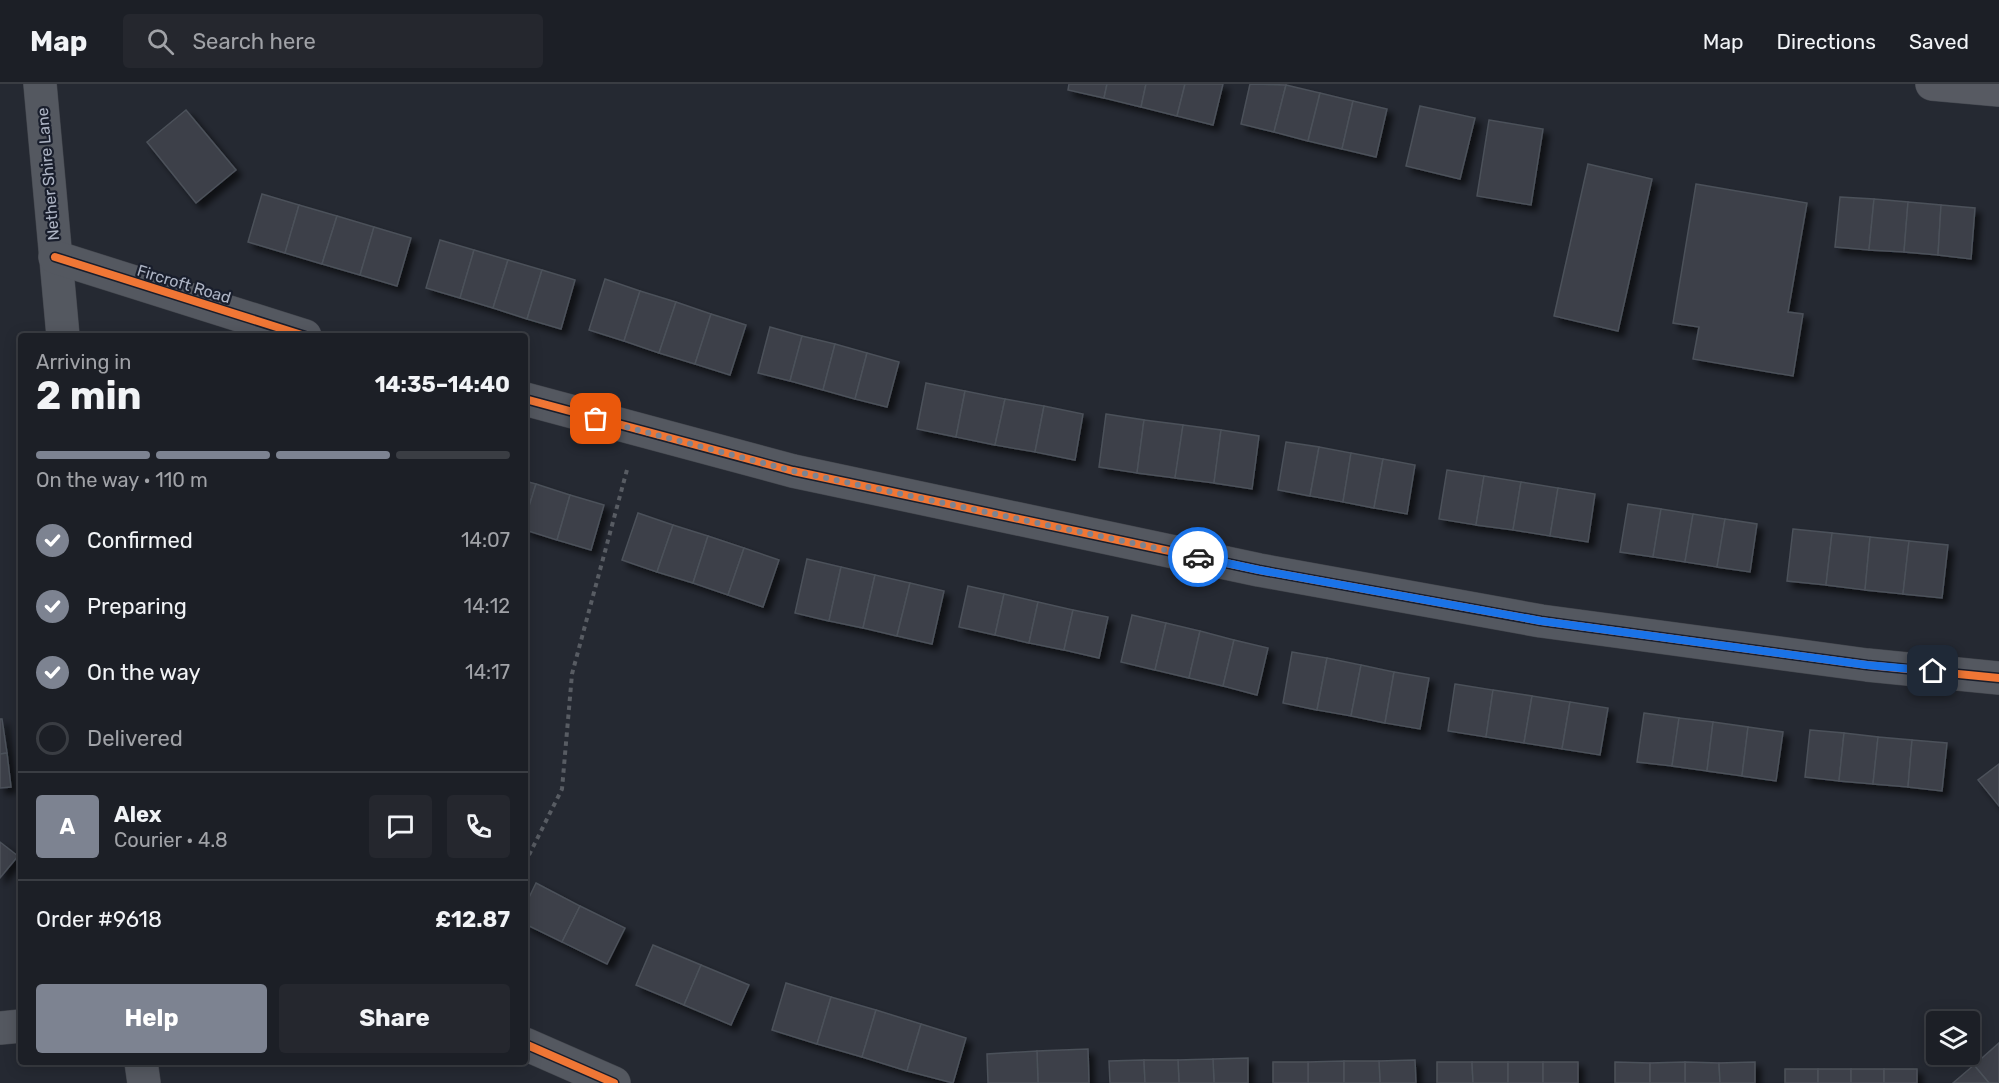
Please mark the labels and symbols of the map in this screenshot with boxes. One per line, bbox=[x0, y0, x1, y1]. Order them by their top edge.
street label: Nether Shire Lane bbox=[33, 107, 63, 241]
street label: Fircroft Road bbox=[135, 261, 233, 307]
pin bbox=[570, 393, 621, 444]
courier bbox=[1168, 527, 1228, 587]
pin bbox=[1907, 645, 1958, 696]

